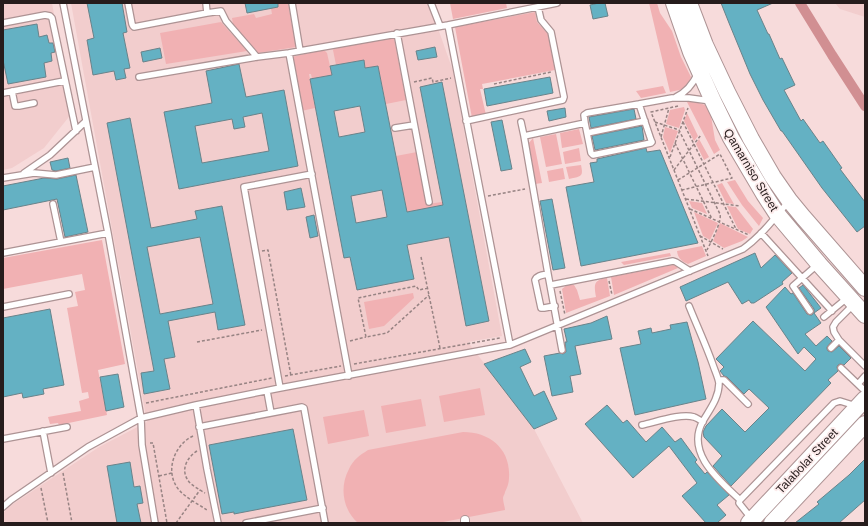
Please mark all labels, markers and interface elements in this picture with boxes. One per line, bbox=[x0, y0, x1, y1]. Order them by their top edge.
street label: Qamarniso Street bbox=[721, 126, 782, 214]
street label: Talabolar Street bbox=[773, 425, 841, 497]

